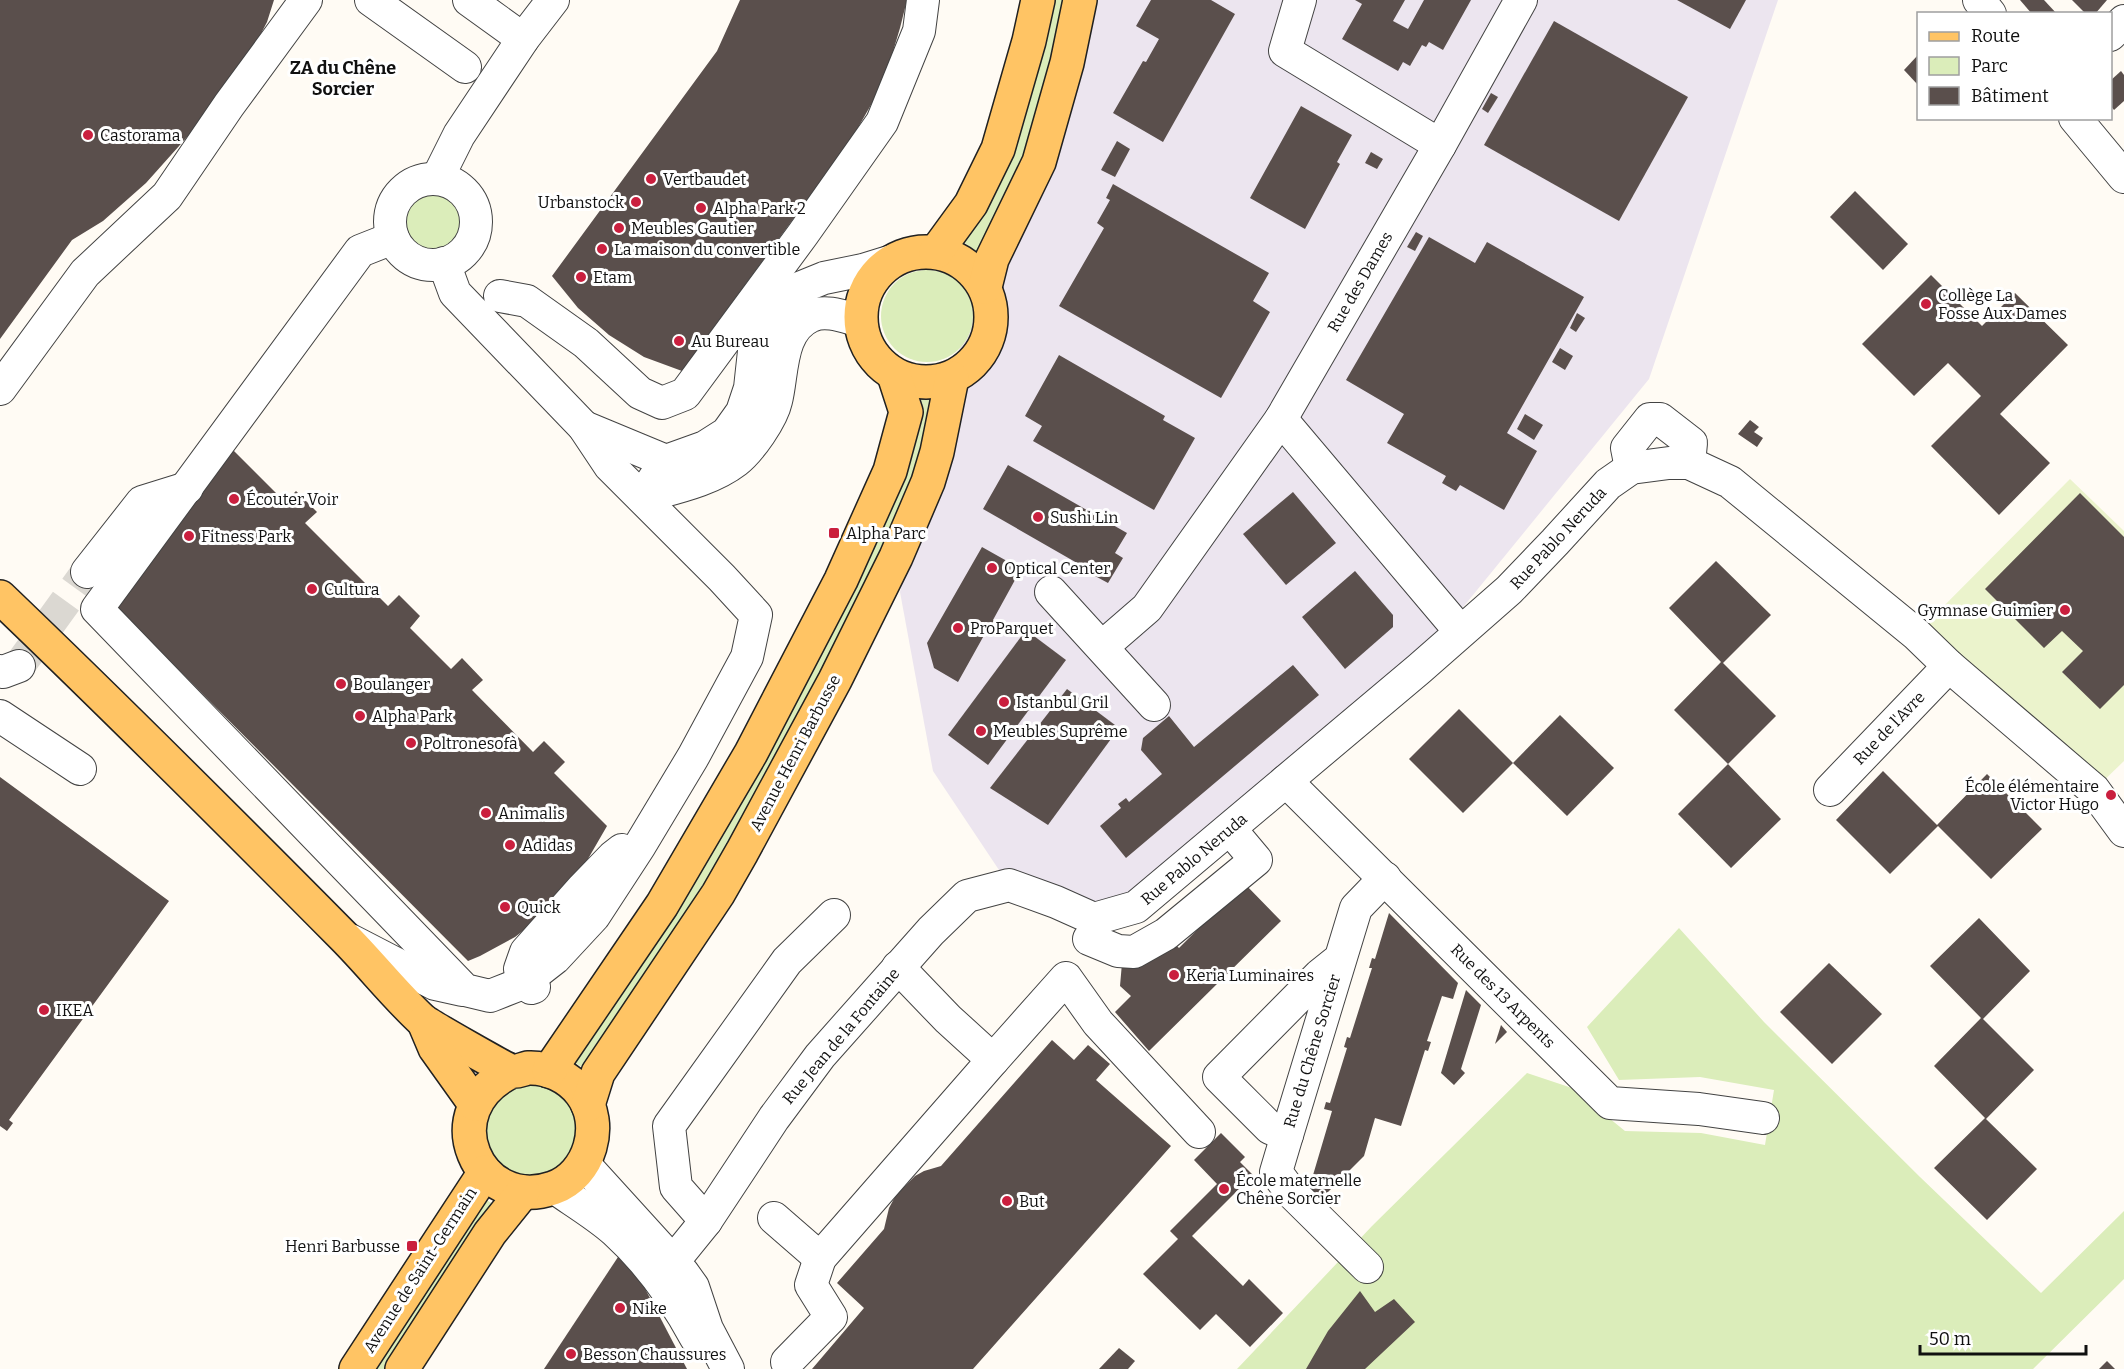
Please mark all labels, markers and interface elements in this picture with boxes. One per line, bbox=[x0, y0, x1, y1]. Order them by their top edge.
legend bbox=[1917, 12, 2112, 120]
text: Route bbox=[1971, 25, 2020, 47]
text: Parc bbox=[1971, 55, 2008, 77]
district label: ZA du Chêne Sorcier bbox=[290, 57, 396, 100]
text: Bâtiment bbox=[1971, 85, 2049, 107]
place label: Castorama bbox=[100, 126, 181, 145]
marker: Castorama bbox=[81, 128, 95, 142]
place label: Vertbaudet bbox=[663, 170, 747, 189]
marker: Vertbaudet bbox=[644, 172, 658, 186]
place label: Urbanstock bbox=[538, 193, 624, 212]
marker: Urbanstock bbox=[629, 195, 643, 209]
place label: Alpha Park 2 bbox=[713, 199, 806, 218]
marker: Alpha Park 2 bbox=[694, 201, 708, 215]
place label: Meubles Gautier bbox=[631, 219, 754, 238]
marker: Meubles Gautier bbox=[612, 221, 626, 235]
street label: Rue des Dames bbox=[1324, 228, 1396, 336]
place label: La maison du convertible bbox=[614, 240, 800, 259]
marker: La maison du convertible bbox=[595, 242, 609, 256]
place label: Etam bbox=[593, 268, 632, 287]
marker: Etam bbox=[574, 270, 588, 284]
place label: Collège La Fosse Aux Dames bbox=[1938, 286, 2067, 323]
marker: Collège La Fosse Aux Dames bbox=[1919, 297, 1933, 311]
place label: Au Bureau bbox=[691, 332, 769, 351]
marker: Au Bureau bbox=[672, 334, 686, 348]
street label: Rue Pablo Neruda bbox=[1506, 483, 1610, 593]
place label: Écouter Voir bbox=[246, 489, 338, 509]
marker: Écouter Voir bbox=[227, 492, 241, 506]
place label: Sushi Lin bbox=[1050, 508, 1118, 527]
marker: Sushi Lin bbox=[1031, 510, 1045, 524]
place label: Alpha Parc bbox=[846, 524, 926, 543]
marker: Alpha Parc bbox=[827, 526, 841, 540]
place label: Fitness Park bbox=[201, 527, 291, 546]
marker: Fitness Park bbox=[182, 529, 196, 543]
place label: Optical Center bbox=[1004, 559, 1110, 578]
marker: Optical Center bbox=[985, 561, 999, 575]
place label: Cultura bbox=[324, 580, 380, 599]
marker: Cultura bbox=[305, 582, 319, 596]
place label: Gymnase Guimier bbox=[1917, 601, 2053, 620]
marker: Gymnase Guimier bbox=[2058, 603, 2072, 617]
place label: ProParquet bbox=[970, 619, 1054, 638]
marker: ProParquet bbox=[951, 621, 965, 635]
street label: Avenue Henri Barbusse bbox=[746, 672, 844, 834]
place label: Boulanger bbox=[353, 675, 430, 694]
marker: Boulanger bbox=[334, 677, 348, 691]
street label: Rue de l'Avre bbox=[1849, 687, 1929, 769]
place label: Istanbul Gril bbox=[1016, 693, 1109, 712]
marker: Istanbul Gril bbox=[997, 695, 1011, 709]
place label: Alpha Park bbox=[372, 707, 453, 726]
marker: Alpha Park bbox=[353, 709, 367, 723]
place label: Meubles Suprême bbox=[993, 722, 1127, 741]
marker: Meubles Suprême bbox=[974, 724, 988, 738]
place label: Poltronesofà bbox=[423, 734, 518, 753]
marker: Poltronesofà bbox=[404, 736, 418, 750]
place label: École élémentaire Victor Hugo bbox=[1965, 776, 2099, 814]
marker: École élémentaire Victor Hugo bbox=[2104, 788, 2118, 802]
place label: Animalis bbox=[498, 804, 565, 823]
marker: Animalis bbox=[479, 806, 493, 820]
street label: Rue Pablo Neruda bbox=[1137, 809, 1251, 909]
place label: Adidas bbox=[522, 836, 573, 855]
marker: Adidas bbox=[503, 838, 517, 852]
place label: Quick bbox=[517, 898, 561, 917]
marker: Quick bbox=[498, 900, 512, 914]
street label: Rue des 13 Arpents bbox=[1447, 940, 1559, 1052]
street label: Rue Jean de la Fontaine bbox=[779, 964, 903, 1108]
place label: Keria Luminaires bbox=[1186, 966, 1314, 985]
marker: Keria Luminaires bbox=[1167, 968, 1181, 982]
street label: Rue du Chêne Sorcier bbox=[1280, 972, 1344, 1130]
place label: IKEA bbox=[56, 1001, 94, 1020]
marker: IKEA bbox=[37, 1003, 51, 1017]
place label: École maternelle Chêne Sorcier bbox=[1236, 1170, 1361, 1208]
marker: École maternelle Chêne Sorcier bbox=[1217, 1182, 1231, 1196]
street label: Avenue de Saint-Germain bbox=[359, 1184, 481, 1356]
place label: But bbox=[1019, 1192, 1045, 1211]
marker: But bbox=[1000, 1194, 1014, 1208]
place label: Henri Barbusse bbox=[285, 1237, 400, 1256]
marker: Henri Barbusse bbox=[405, 1239, 419, 1253]
place label: Nike bbox=[632, 1299, 667, 1318]
marker: Nike bbox=[613, 1301, 627, 1315]
scale bar bbox=[1920, 1318, 2086, 1356]
text: 50 m bbox=[1929, 1328, 1971, 1350]
place label: Besson Chaussures bbox=[583, 1345, 727, 1364]
marker: Besson Chaussures bbox=[564, 1347, 578, 1361]

